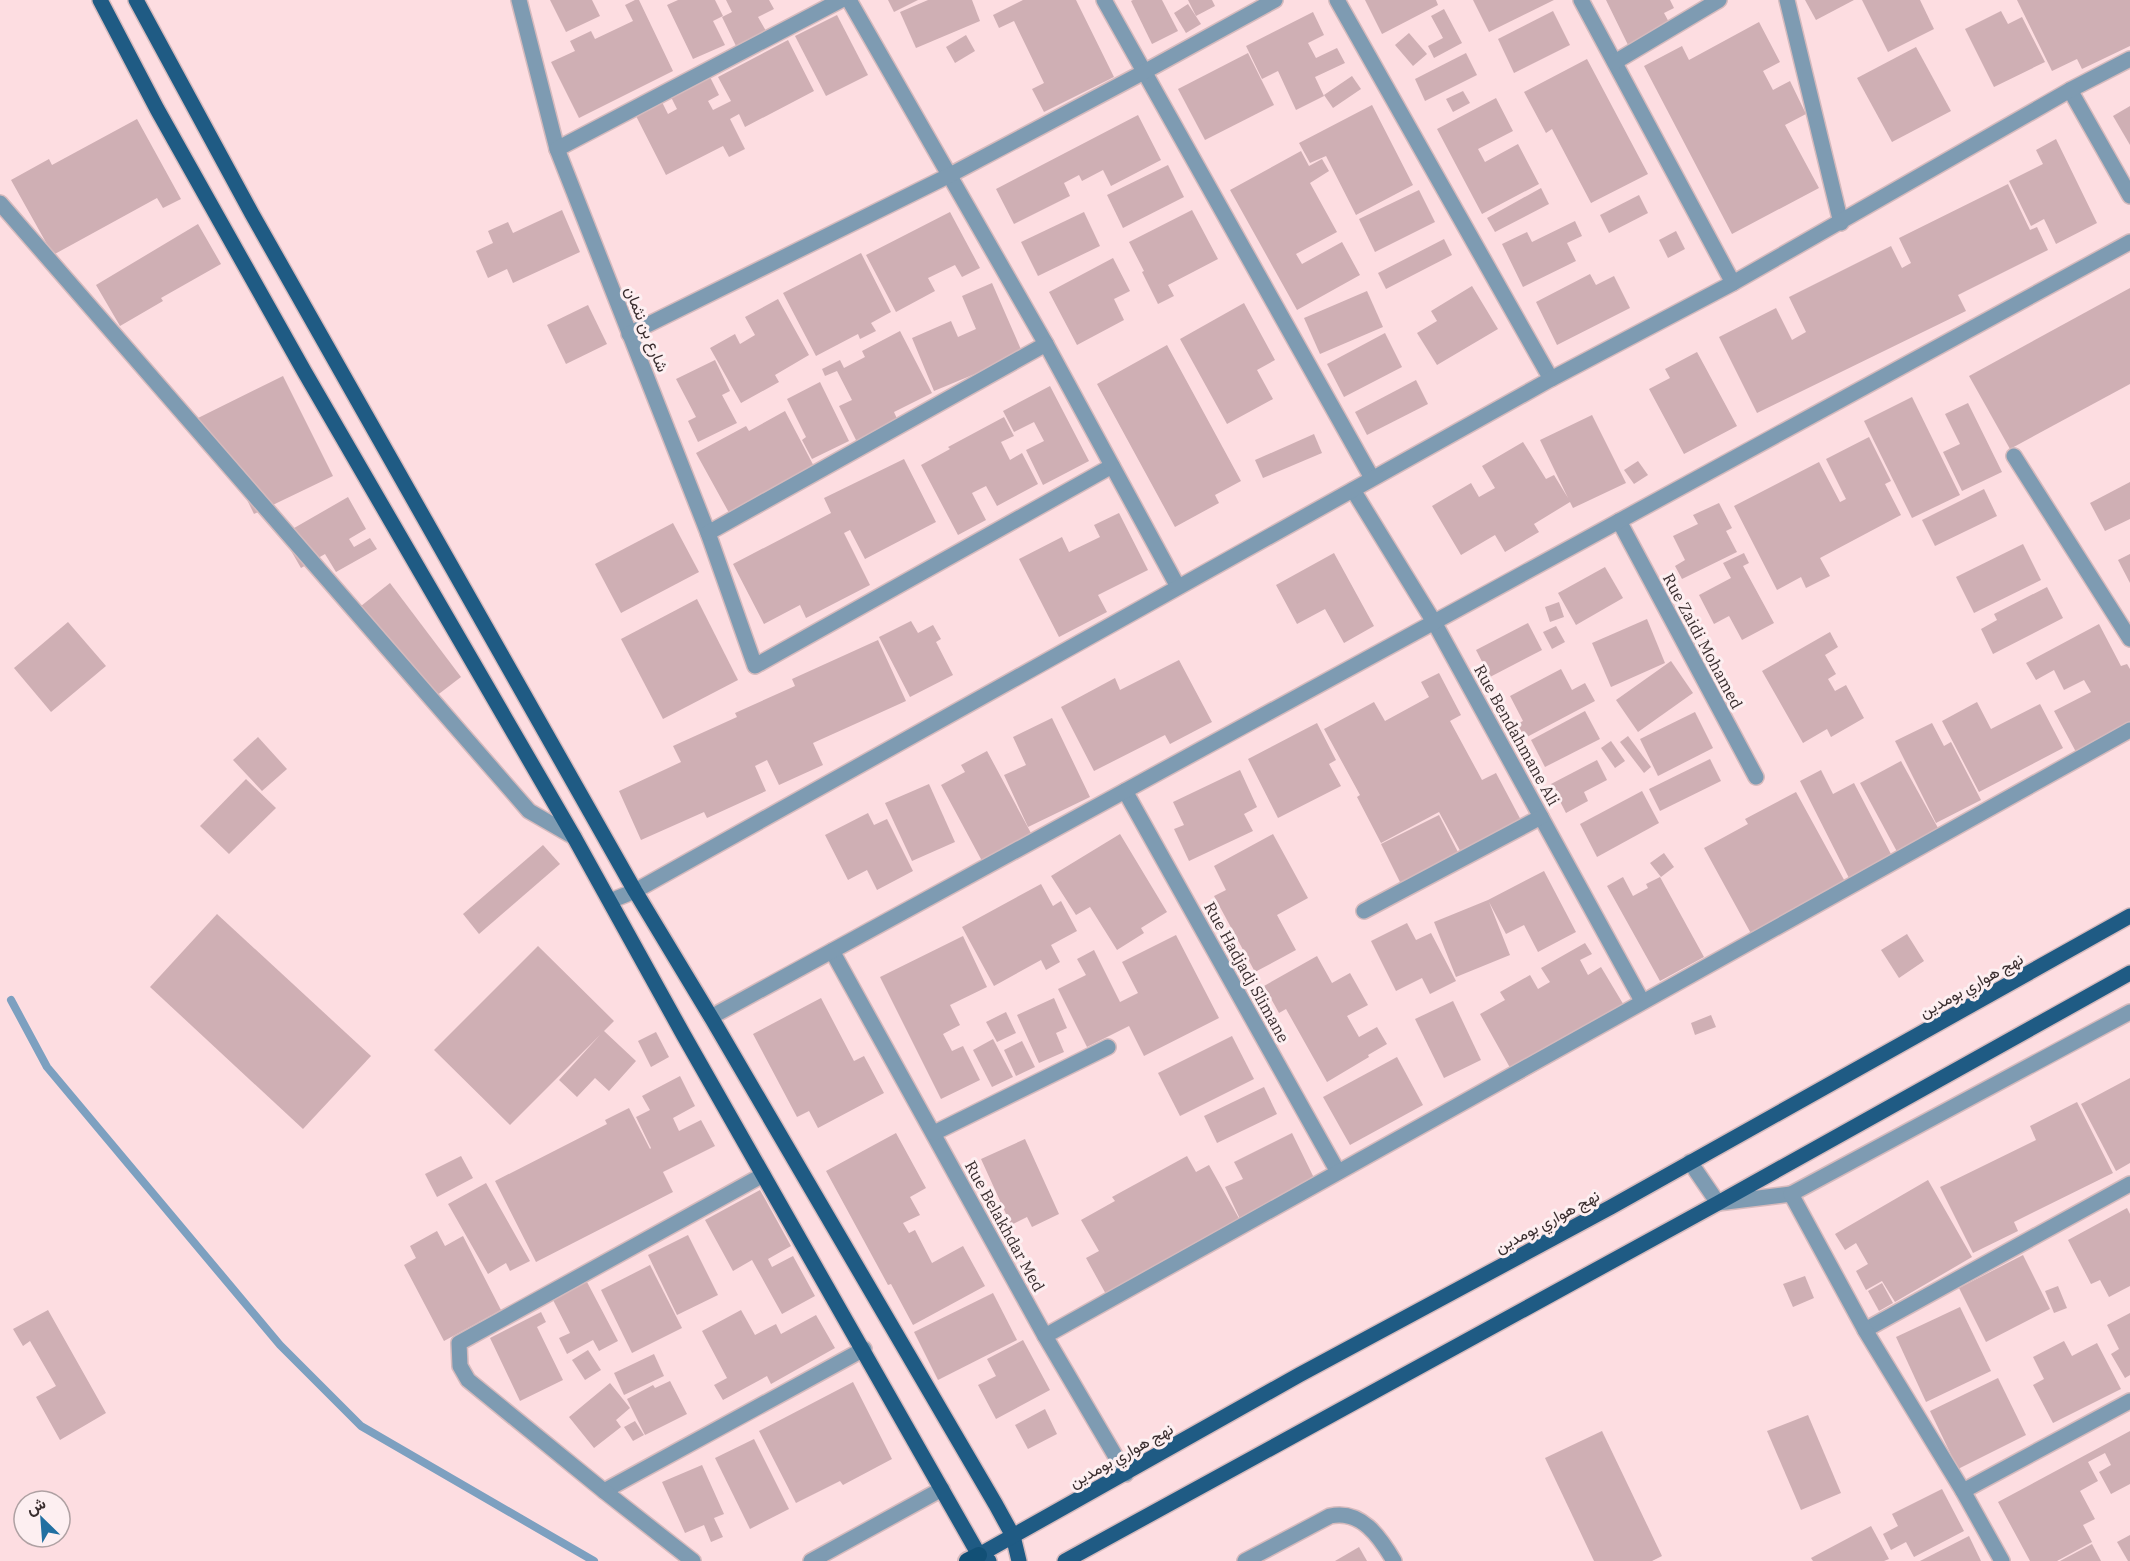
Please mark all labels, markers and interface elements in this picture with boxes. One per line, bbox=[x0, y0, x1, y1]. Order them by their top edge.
street label: شارع بن نثمان bbox=[619, 283, 673, 375]
street label: Rue Zaidi Mohamed bbox=[1659, 570, 1747, 712]
street label: Rue Bendahmane Ali bbox=[1470, 661, 1564, 809]
street label: Rue Hadjadj Slimane bbox=[1200, 898, 1294, 1046]
street label: نهج هواري بومدين bbox=[1916, 948, 2028, 1025]
street label: Rue Belakhdar Med bbox=[961, 1157, 1049, 1295]
street label: نهج هواري بومدين bbox=[1491, 1185, 1605, 1261]
street label: نهج هواري بومدين bbox=[1066, 1418, 1178, 1495]
north arrow bbox=[12, 1489, 72, 1549]
text: ش bbox=[23, 1492, 49, 1519]

